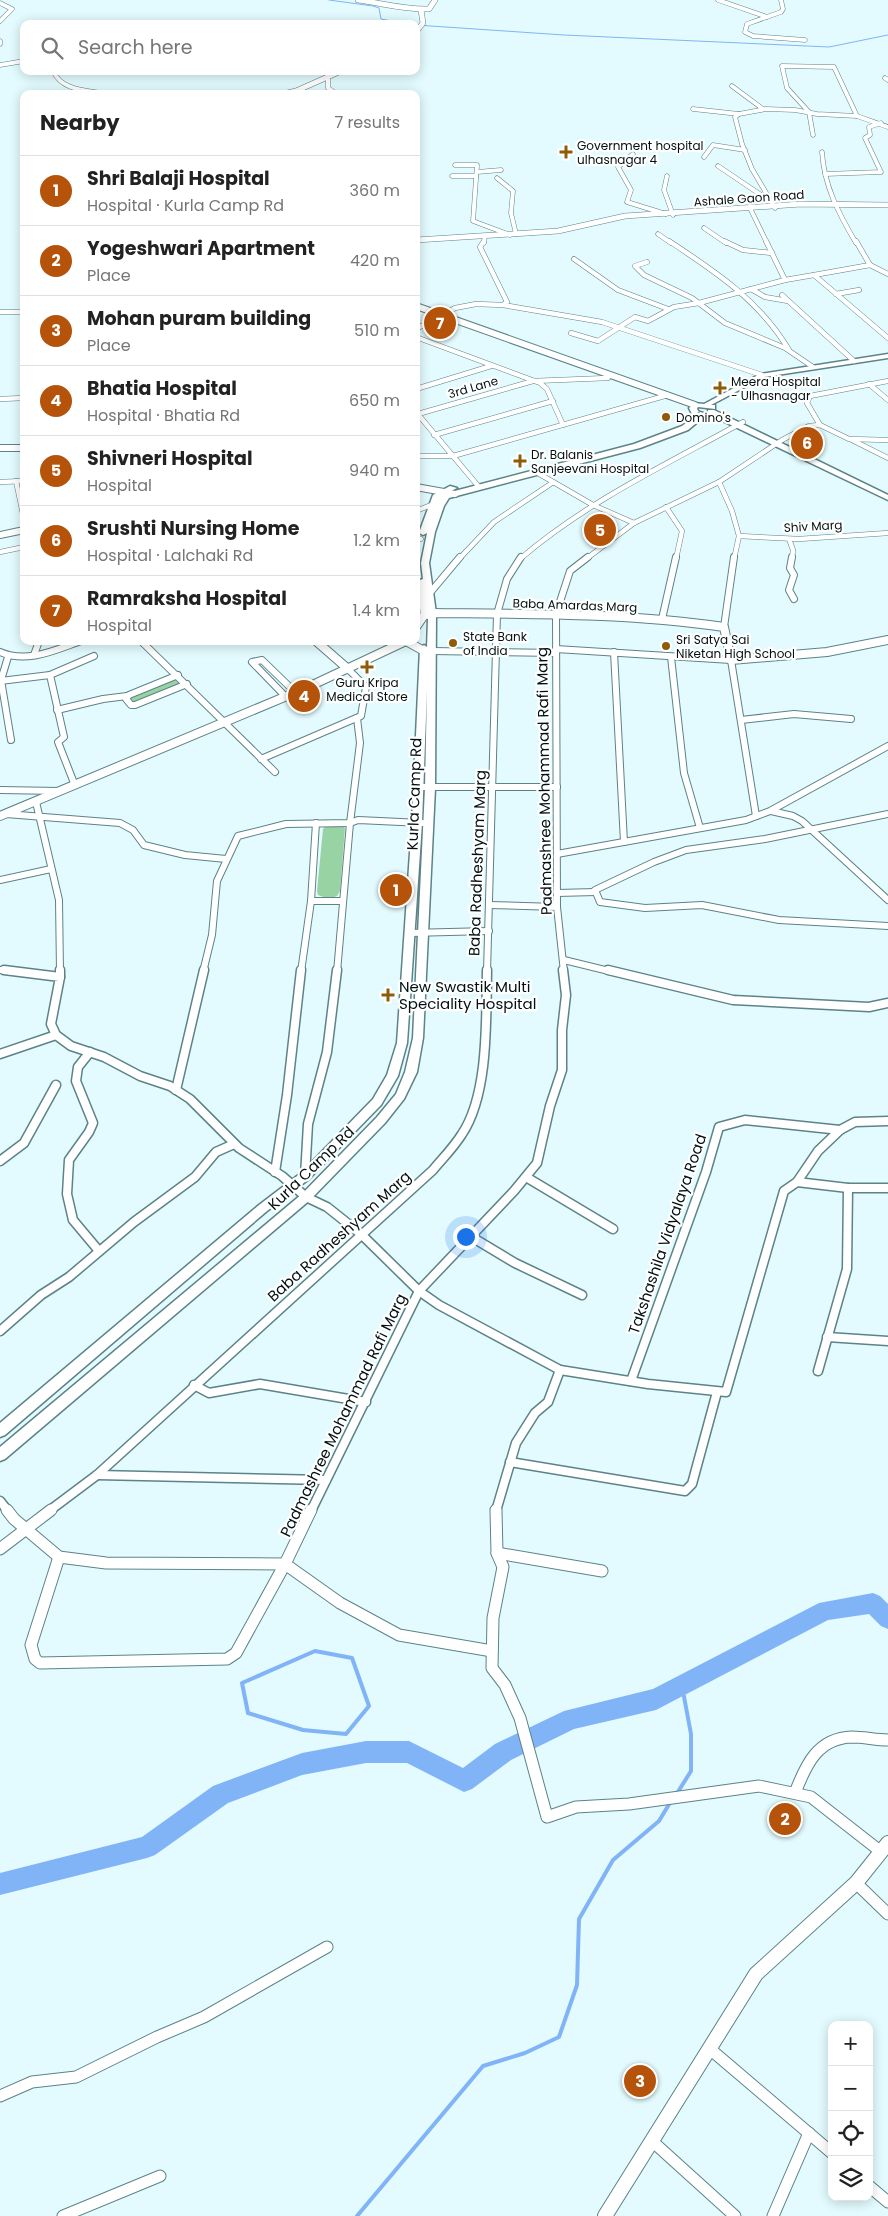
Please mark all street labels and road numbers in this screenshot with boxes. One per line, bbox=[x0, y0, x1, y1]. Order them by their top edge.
street label: Ashale Gaon Road bbox=[693, 186, 805, 210]
street label: 3rd Lane bbox=[446, 372, 500, 402]
street label: Shiv Marg bbox=[783, 516, 843, 536]
street label: Baba Amardas Marg bbox=[512, 594, 638, 616]
street label: Padmashree Mohammad Rafi Marg bbox=[531, 647, 557, 915]
street label: Kurla Camp Rd bbox=[402, 737, 426, 851]
street label: Baba Radheshyam Marg bbox=[463, 770, 491, 956]
street label: Kurla Camp Rd bbox=[263, 1121, 359, 1215]
street label: Takshashila Vidyalaya Road bbox=[623, 1131, 711, 1337]
street label: Baba Radheshyam Marg bbox=[263, 1166, 415, 1306]
street label: Padmashree Mohammad Rafi Marg bbox=[275, 1290, 411, 1540]

